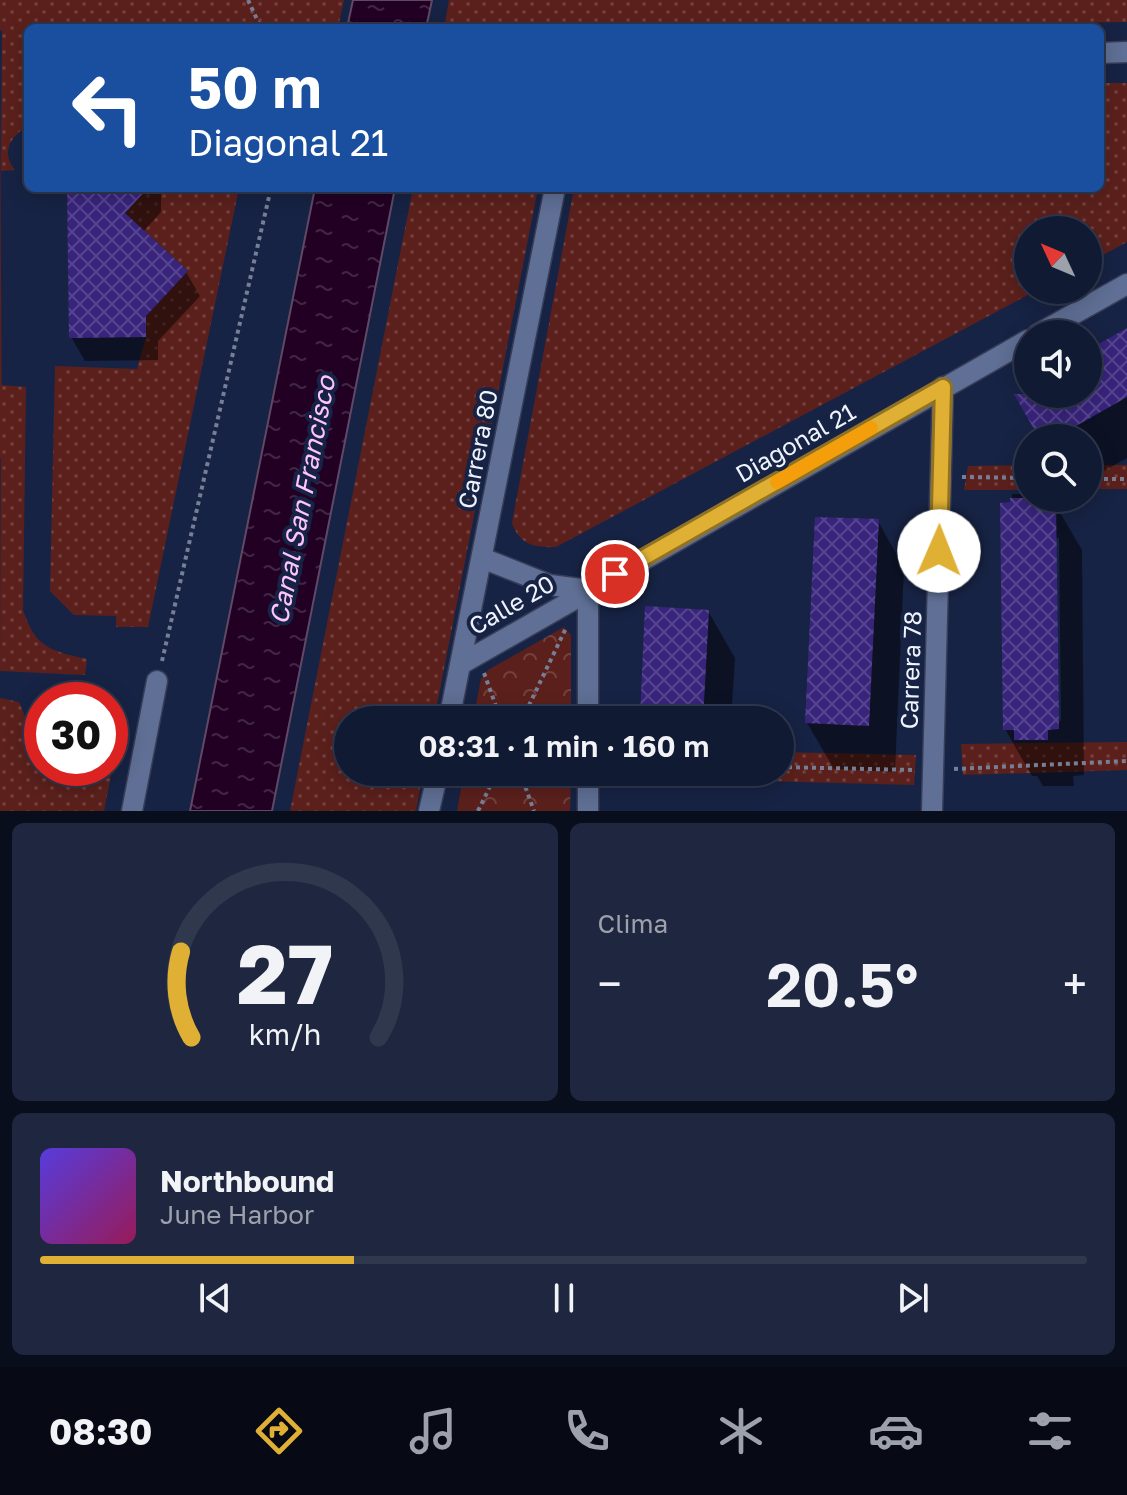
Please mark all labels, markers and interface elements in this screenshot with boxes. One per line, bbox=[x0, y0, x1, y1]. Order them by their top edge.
text: 50 m bbox=[188, 53, 322, 120]
icon: left bbox=[56, 56, 160, 160]
text: Diagonal 21 bbox=[188, 121, 388, 164]
north arrow bbox=[1014, 216, 1102, 304]
map controls bbox=[1014, 216, 1102, 512]
button: sound bbox=[1014, 320, 1102, 408]
water label: Canal San Francisco bbox=[263, 372, 342, 627]
street label: Carrera 80 bbox=[451, 387, 503, 511]
street label: Diagonal 21 bbox=[730, 396, 860, 488]
button: search bbox=[1014, 424, 1102, 512]
position arrow bbox=[897, 509, 981, 593]
pin bbox=[581, 540, 649, 608]
icon: arrive bbox=[593, 552, 637, 596]
street label: Calle 20 bbox=[463, 568, 559, 640]
street label: Carrera 78 bbox=[893, 610, 927, 730]
speed limit sign: 30 bbox=[24, 682, 128, 786]
text: 08:31 · 1 min · 160 m bbox=[418, 728, 710, 764]
text: Clima bbox=[598, 908, 668, 939]
text: 27 bbox=[237, 922, 333, 1022]
text: 20.5° bbox=[766, 948, 918, 1020]
text: − bbox=[598, 957, 622, 1010]
text: + bbox=[1063, 957, 1087, 1010]
text: km/h bbox=[248, 1017, 321, 1051]
text: Northbound bbox=[160, 1163, 334, 1199]
text: June Harbor bbox=[160, 1199, 314, 1230]
icon: previous bbox=[193, 1276, 237, 1320]
icon: pause bbox=[542, 1276, 586, 1320]
icon: next bbox=[891, 1276, 935, 1320]
icon: directions bbox=[251, 1403, 307, 1459]
icon: music bbox=[405, 1403, 461, 1459]
icon: phone bbox=[559, 1403, 615, 1459]
icon: climate bbox=[713, 1403, 769, 1459]
icon: car bbox=[868, 1403, 924, 1459]
icon: filters bbox=[1022, 1403, 1078, 1459]
text: 08:30 bbox=[49, 1410, 152, 1453]

